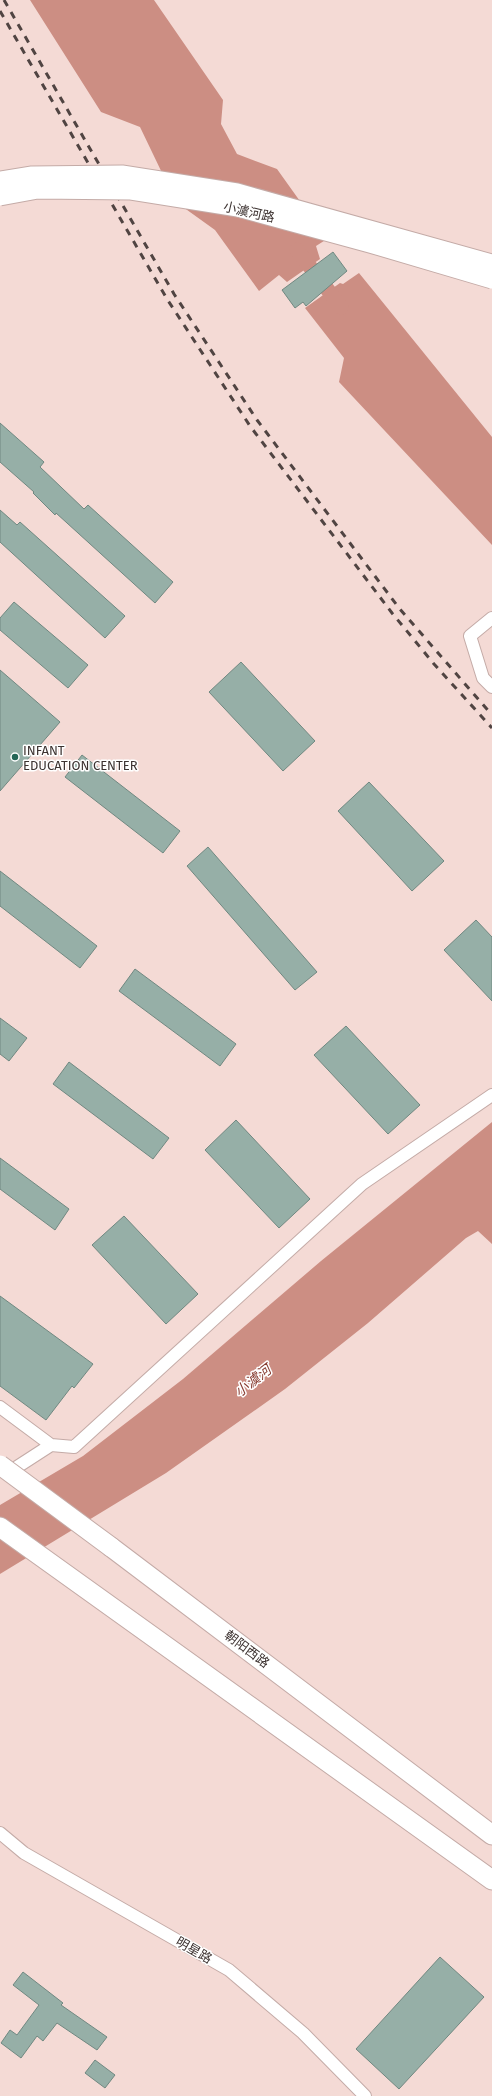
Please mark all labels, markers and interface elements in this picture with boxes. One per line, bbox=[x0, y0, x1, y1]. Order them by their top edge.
street label: 小澞河路 bbox=[222, 199, 276, 225]
place label: INFANT EDUCATION CENTER bbox=[23, 743, 138, 773]
marker: INFANT EDUCATION CENTER bbox=[10, 752, 20, 762]
water label: 小澞河 bbox=[231, 1360, 277, 1401]
street label: 朝阳西路 bbox=[222, 1627, 272, 1671]
street label: 明星路 bbox=[173, 1934, 215, 1966]

